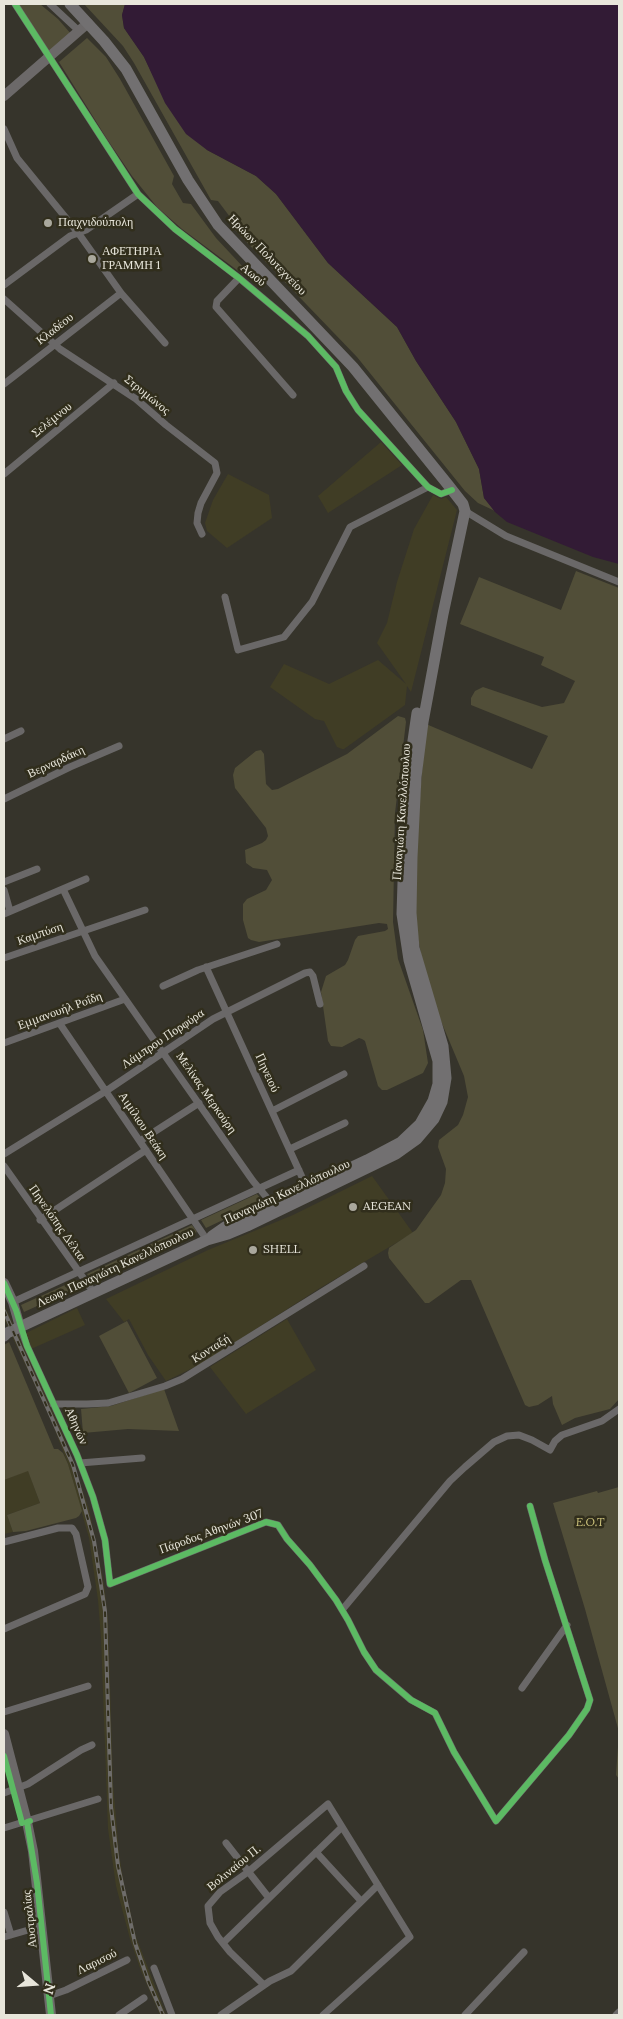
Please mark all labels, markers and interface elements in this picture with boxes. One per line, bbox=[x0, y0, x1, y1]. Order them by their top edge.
street label: Ηρώων Πολυτεχνείου bbox=[225, 212, 309, 298]
place label: Παιχνιδούπολη bbox=[58, 216, 133, 230]
marker: Παιχνιδούπολη bbox=[42, 217, 54, 229]
place label: ΑΦΕΤΗΡΙΑ ΓΡΑΜΜΗ 1 bbox=[102, 245, 162, 273]
marker: ΑΦΕΤΗΡΙΑ ΓΡΑΜΜΗ 1 bbox=[86, 253, 98, 265]
street label: Αωού bbox=[237, 260, 269, 290]
street label: Κλαδέου bbox=[33, 310, 77, 348]
street label: Στρυμώνος bbox=[121, 372, 173, 418]
street label: Σελέμνου bbox=[29, 399, 75, 441]
street label: Βερναρδάκη bbox=[25, 743, 87, 781]
street label: Παναγιώτη Κανελλόπουλου bbox=[390, 743, 414, 881]
street label: Καμπύση bbox=[15, 919, 65, 949]
street label: Εμμανουήλ Ροΐδη bbox=[16, 989, 104, 1033]
street label: Λάμπρου Πορφύρα bbox=[119, 1006, 207, 1072]
street label: Μελίνας Μερκούρη bbox=[173, 1050, 239, 1136]
street label: Πηνειού bbox=[252, 1051, 282, 1095]
street label: Αιμίλιου Βεάκη bbox=[115, 1090, 171, 1162]
street label: Παναγιώτη Κανελλόπουλου bbox=[222, 1157, 352, 1227]
street label: Πηνελόπης Δέλτα bbox=[26, 1182, 88, 1264]
place label: AEGEAN bbox=[363, 1200, 411, 1214]
marker: AEGEAN bbox=[347, 1201, 359, 1213]
street label: Λεωφ. Παναγιώτη Κανελλόπουλου bbox=[34, 1225, 196, 1311]
place label: SHELL bbox=[263, 1243, 300, 1257]
marker: SHELL bbox=[247, 1244, 259, 1256]
street label: Κονταξή bbox=[189, 1332, 233, 1366]
street label: Αθηνών bbox=[61, 1405, 91, 1447]
street label: Πάροδος Αθηνών 307 bbox=[157, 1507, 265, 1557]
park label: E.O.T bbox=[576, 1516, 604, 1530]
street label: Βολιναίου Π. bbox=[204, 1842, 264, 1894]
street label: Αυστραλίας bbox=[20, 1889, 40, 1949]
street label: Λαρισού bbox=[75, 1946, 119, 1978]
north arrow bbox=[10, 1959, 60, 2009]
text: N bbox=[39, 1981, 60, 1997]

